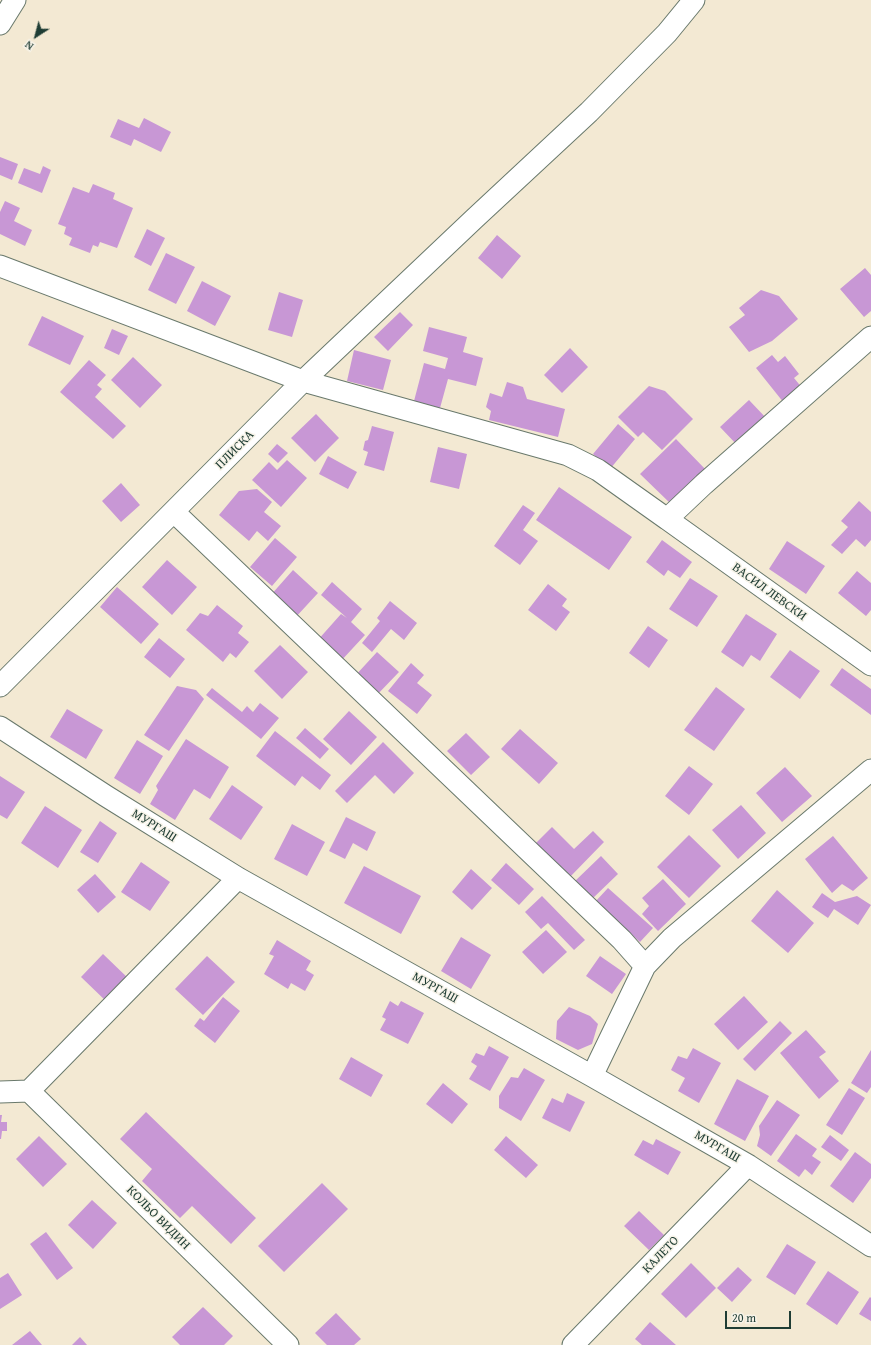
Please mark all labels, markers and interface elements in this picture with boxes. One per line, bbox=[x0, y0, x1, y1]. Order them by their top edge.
north arrow bbox=[16, 16, 56, 56]
text: N bbox=[21, 37, 37, 54]
street label: ПЛИСКА bbox=[212, 427, 258, 473]
street label: ВАСИЛ ЛЕВСКИ bbox=[729, 560, 809, 624]
street label: МУРГАШ bbox=[129, 806, 179, 846]
street label: МУРГАШ bbox=[409, 969, 461, 1007]
street label: МУРГАШ bbox=[691, 1128, 743, 1166]
street label: КОЛЬО ВИДИН bbox=[123, 1183, 193, 1253]
street label: КАЛЕТО bbox=[639, 1233, 683, 1277]
scale bar bbox=[727, 1303, 793, 1329]
text: 20 m bbox=[732, 1309, 756, 1326]

